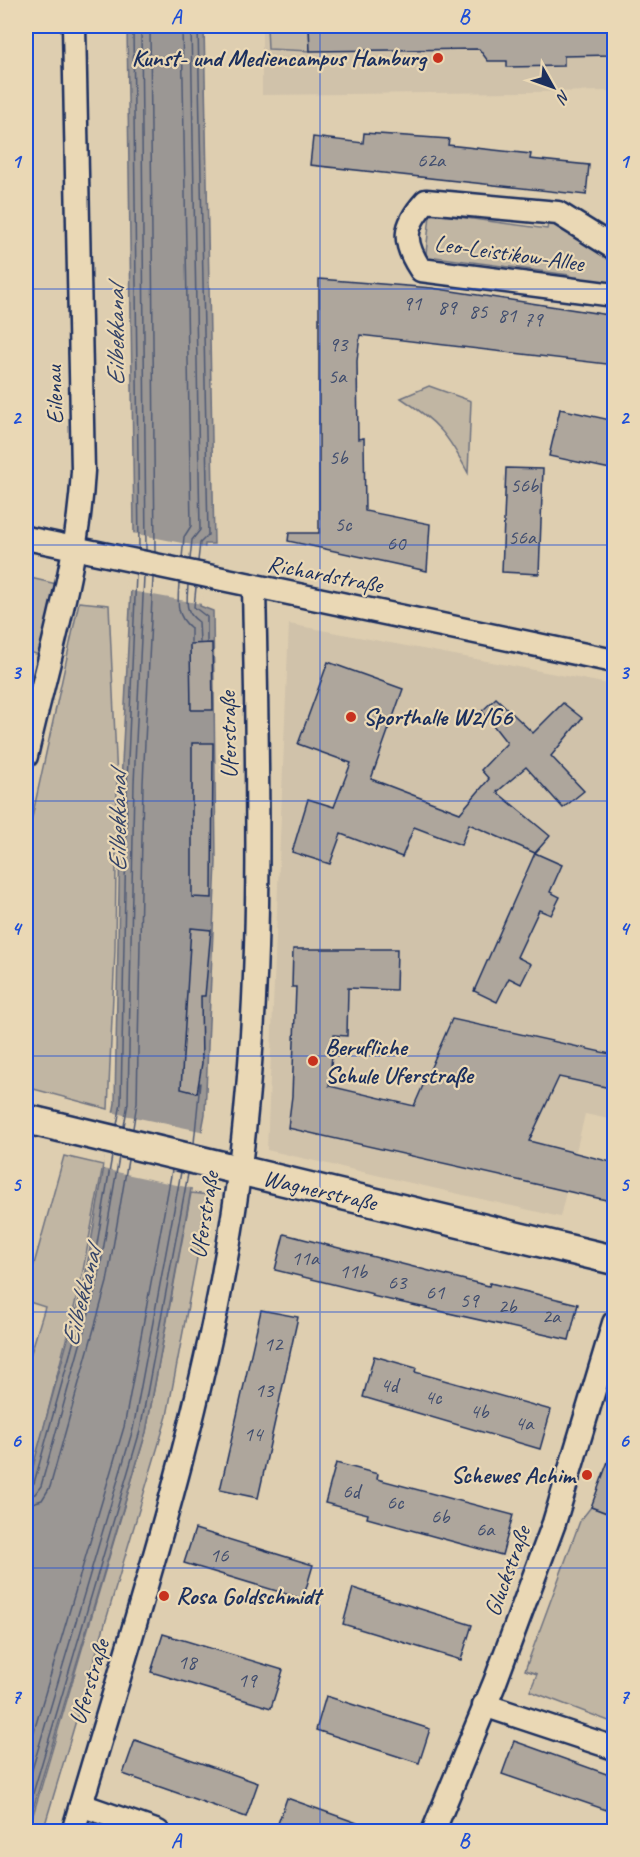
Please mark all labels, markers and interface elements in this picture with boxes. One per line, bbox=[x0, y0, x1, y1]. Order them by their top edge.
text: A bbox=[171, 4, 183, 29]
text: B bbox=[459, 4, 471, 29]
place label: Kunst- und Mediencampus Hamburg bbox=[132, 43, 428, 73]
marker: Kunst- und Mediencampus Hamburg bbox=[431, 51, 445, 65]
north arrow bbox=[523, 57, 583, 117]
text: N bbox=[551, 86, 575, 109]
house number: 62a bbox=[417, 147, 447, 173]
text: 1 bbox=[12, 149, 23, 174]
text: 1 bbox=[620, 149, 631, 174]
street label: Leo-Leistikow-Allee bbox=[432, 228, 588, 279]
water label: Eilbekkanal bbox=[99, 277, 132, 386]
house number: 91 bbox=[403, 290, 423, 316]
house number: 89 bbox=[438, 294, 458, 320]
house number: 85 bbox=[469, 298, 489, 324]
house number: 81 bbox=[498, 302, 518, 328]
house number: 79 bbox=[524, 306, 544, 332]
house number: 93 bbox=[329, 331, 349, 357]
street label: Eilenau bbox=[38, 363, 70, 425]
house number: 5a bbox=[328, 363, 348, 389]
text: 2 bbox=[12, 405, 23, 430]
text: 2 bbox=[620, 405, 631, 430]
house number: 5b bbox=[329, 444, 349, 470]
house number: 56b bbox=[510, 472, 540, 498]
house number: 5c bbox=[335, 511, 353, 537]
house number: 56a bbox=[508, 524, 538, 550]
house number: 60 bbox=[387, 530, 407, 556]
street label: Richardstraße bbox=[265, 548, 387, 600]
text: 3 bbox=[12, 660, 23, 685]
text: 3 bbox=[620, 660, 631, 685]
street label: Uferstraße bbox=[212, 689, 244, 779]
place label: Sporthalle W2/G6 bbox=[363, 702, 514, 732]
marker: Sporthalle W2/G6 bbox=[344, 710, 358, 724]
water label: Eilbekkanal bbox=[101, 763, 134, 872]
text: 4 bbox=[12, 916, 24, 941]
text: 4 bbox=[620, 916, 632, 941]
place label: Berufliche Schule Uferstraße bbox=[325, 1032, 475, 1090]
marker: Berufliche Schule Uferstraße bbox=[306, 1054, 320, 1068]
street label: Wagnerstraße bbox=[260, 1162, 382, 1218]
street label: Uferstraße bbox=[182, 1167, 226, 1261]
text: 5 bbox=[12, 1172, 23, 1197]
text: 5 bbox=[620, 1172, 631, 1197]
water label: Eilbekkanal bbox=[53, 1236, 111, 1349]
house number: 11a bbox=[291, 1245, 321, 1271]
house number: 11b bbox=[339, 1258, 369, 1284]
house number: 63 bbox=[388, 1269, 408, 1295]
house number: 61 bbox=[426, 1279, 446, 1305]
house number: 59 bbox=[460, 1287, 480, 1313]
house number: 2b bbox=[498, 1293, 518, 1319]
house number: 2a bbox=[542, 1303, 562, 1329]
house number: 12 bbox=[264, 1331, 284, 1357]
house number: 4d bbox=[380, 1372, 402, 1398]
house number: 13 bbox=[255, 1377, 275, 1403]
house number: 4c bbox=[425, 1384, 443, 1410]
house number: 4b bbox=[470, 1398, 490, 1424]
house number: 4a bbox=[515, 1410, 535, 1436]
house number: 14 bbox=[244, 1421, 265, 1447]
text: 6 bbox=[11, 1428, 22, 1453]
text: 6 bbox=[619, 1428, 630, 1453]
place label: Schewes Achim bbox=[451, 1460, 577, 1490]
marker: Schewes Achim bbox=[580, 1468, 594, 1482]
house number: 6d bbox=[342, 1478, 364, 1504]
house number: 6c bbox=[387, 1489, 405, 1515]
house number: 6b bbox=[431, 1503, 451, 1529]
house number: 6a bbox=[476, 1516, 496, 1542]
street label: Gluckstraße bbox=[477, 1520, 538, 1620]
house number: 16 bbox=[210, 1542, 229, 1568]
place label: Rosa Goldschmidt bbox=[176, 1581, 324, 1611]
marker: Rosa Goldschmidt bbox=[157, 1589, 171, 1603]
street label: Uferstraße bbox=[62, 1634, 117, 1728]
house number: 18 bbox=[178, 1649, 199, 1675]
house number: 19 bbox=[238, 1667, 258, 1693]
text: 7 bbox=[12, 1684, 23, 1709]
text: 7 bbox=[620, 1684, 631, 1709]
text: A bbox=[171, 1828, 183, 1853]
text: B bbox=[459, 1828, 471, 1853]

